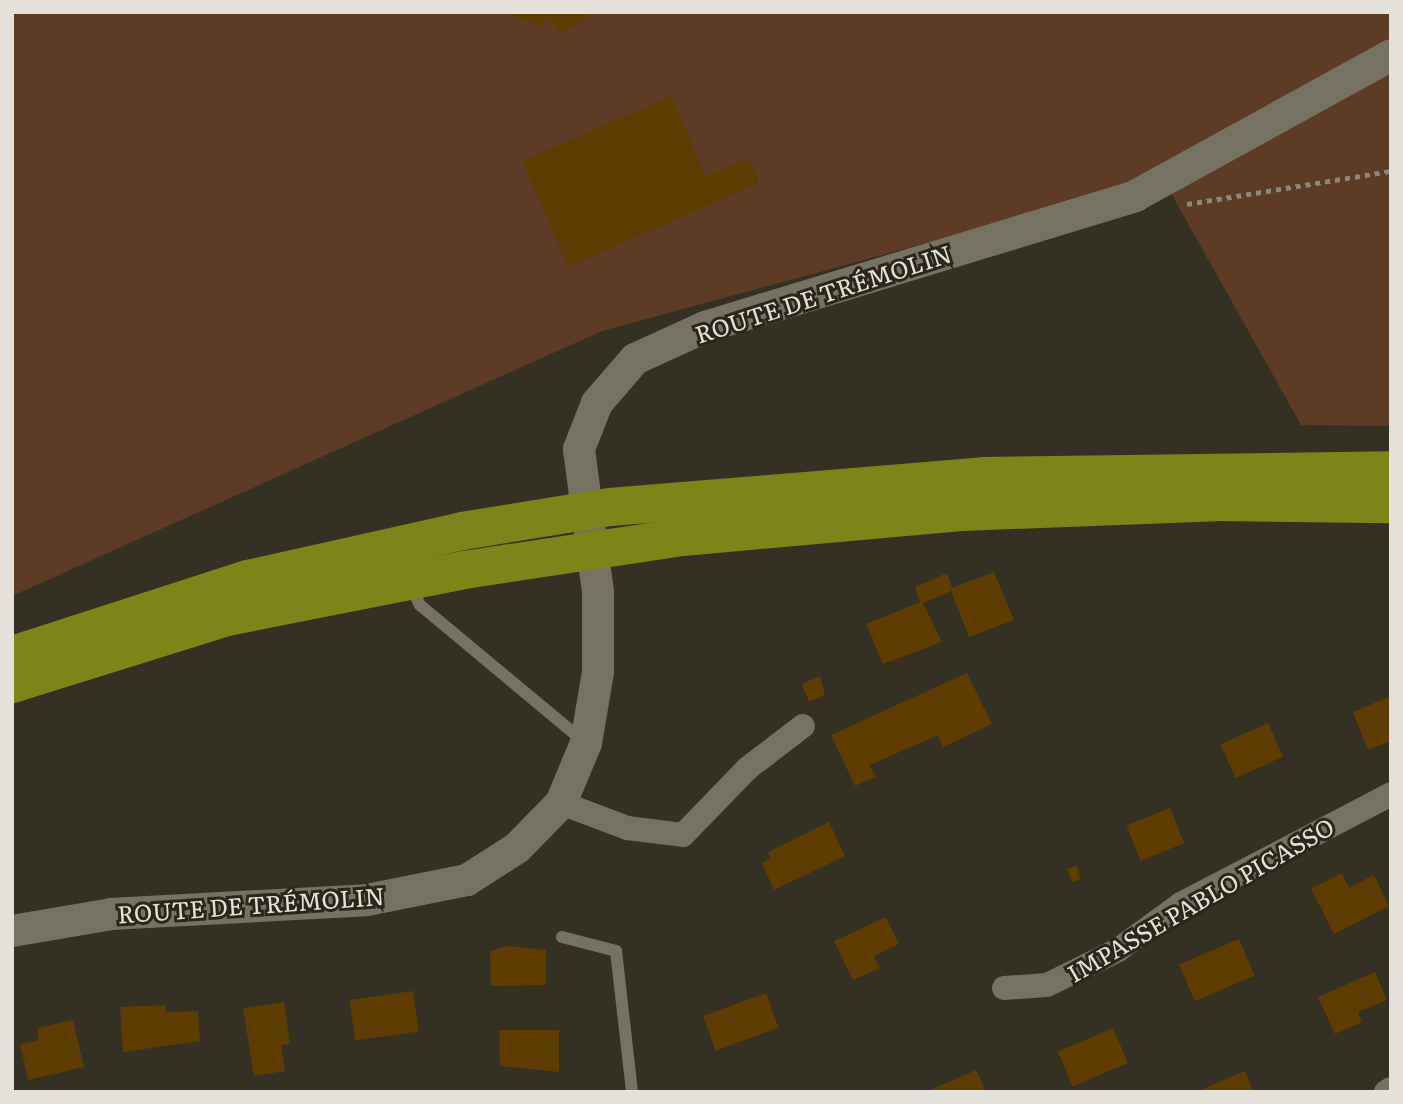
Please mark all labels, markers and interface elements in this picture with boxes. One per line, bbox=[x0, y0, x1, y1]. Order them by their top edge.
street label: ROUTE DE TRÉMOLIN bbox=[691, 238, 955, 348]
street label: IMPASSE PABLO PICASSO bbox=[1062, 811, 1338, 987]
street label: ROUTE DE TRÉMOLIN bbox=[116, 880, 386, 928]

